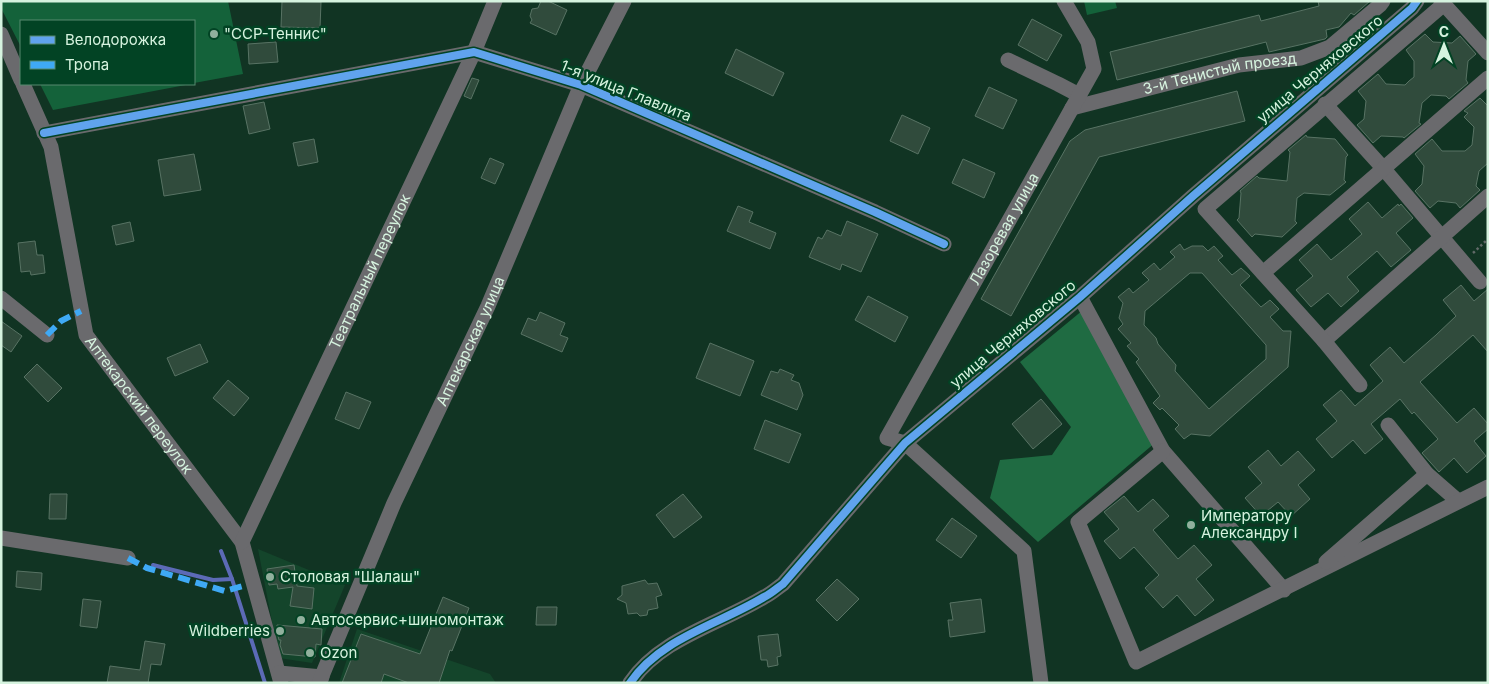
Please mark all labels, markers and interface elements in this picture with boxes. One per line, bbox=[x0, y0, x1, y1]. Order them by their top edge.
street label: улица Черняховского bbox=[1253, 10, 1386, 127]
legend bbox=[20, 20, 195, 85]
north arrow bbox=[1419, 20, 1469, 70]
text: С bbox=[1439, 23, 1449, 40]
place label: "ССР-Теннис" bbox=[224, 24, 327, 43]
marker: "ССР-Теннис" bbox=[208, 28, 220, 40]
text: Велодорожка bbox=[65, 30, 166, 49]
street label: 3-й Тенистый проезд bbox=[1141, 49, 1298, 98]
text: Тропа bbox=[65, 55, 109, 74]
street label: 1-я улица Главлита bbox=[558, 56, 694, 125]
street label: Лазоревая улица bbox=[965, 169, 1043, 289]
street label: Театральный переулок bbox=[325, 191, 414, 352]
street label: Аптекарская улица bbox=[432, 273, 508, 409]
street label: улица Черняховского bbox=[946, 275, 1079, 392]
street label: Аптекарский переулок bbox=[81, 332, 197, 478]
place label: Императору Александру I bbox=[1201, 506, 1298, 542]
marker: Императору Александру I bbox=[1185, 519, 1197, 531]
place label: Столовая "Шалаш" bbox=[280, 567, 420, 586]
marker: Столовая "Шалаш" bbox=[264, 571, 276, 583]
place label: Автосервис+шиномонтаж bbox=[311, 610, 504, 629]
marker: Автосервис+шиномонтаж bbox=[295, 614, 307, 626]
place label: Wildberries bbox=[189, 621, 270, 640]
marker: Wildberries bbox=[274, 625, 286, 637]
place label: Ozon bbox=[320, 643, 357, 662]
marker: Ozon bbox=[304, 647, 316, 659]

